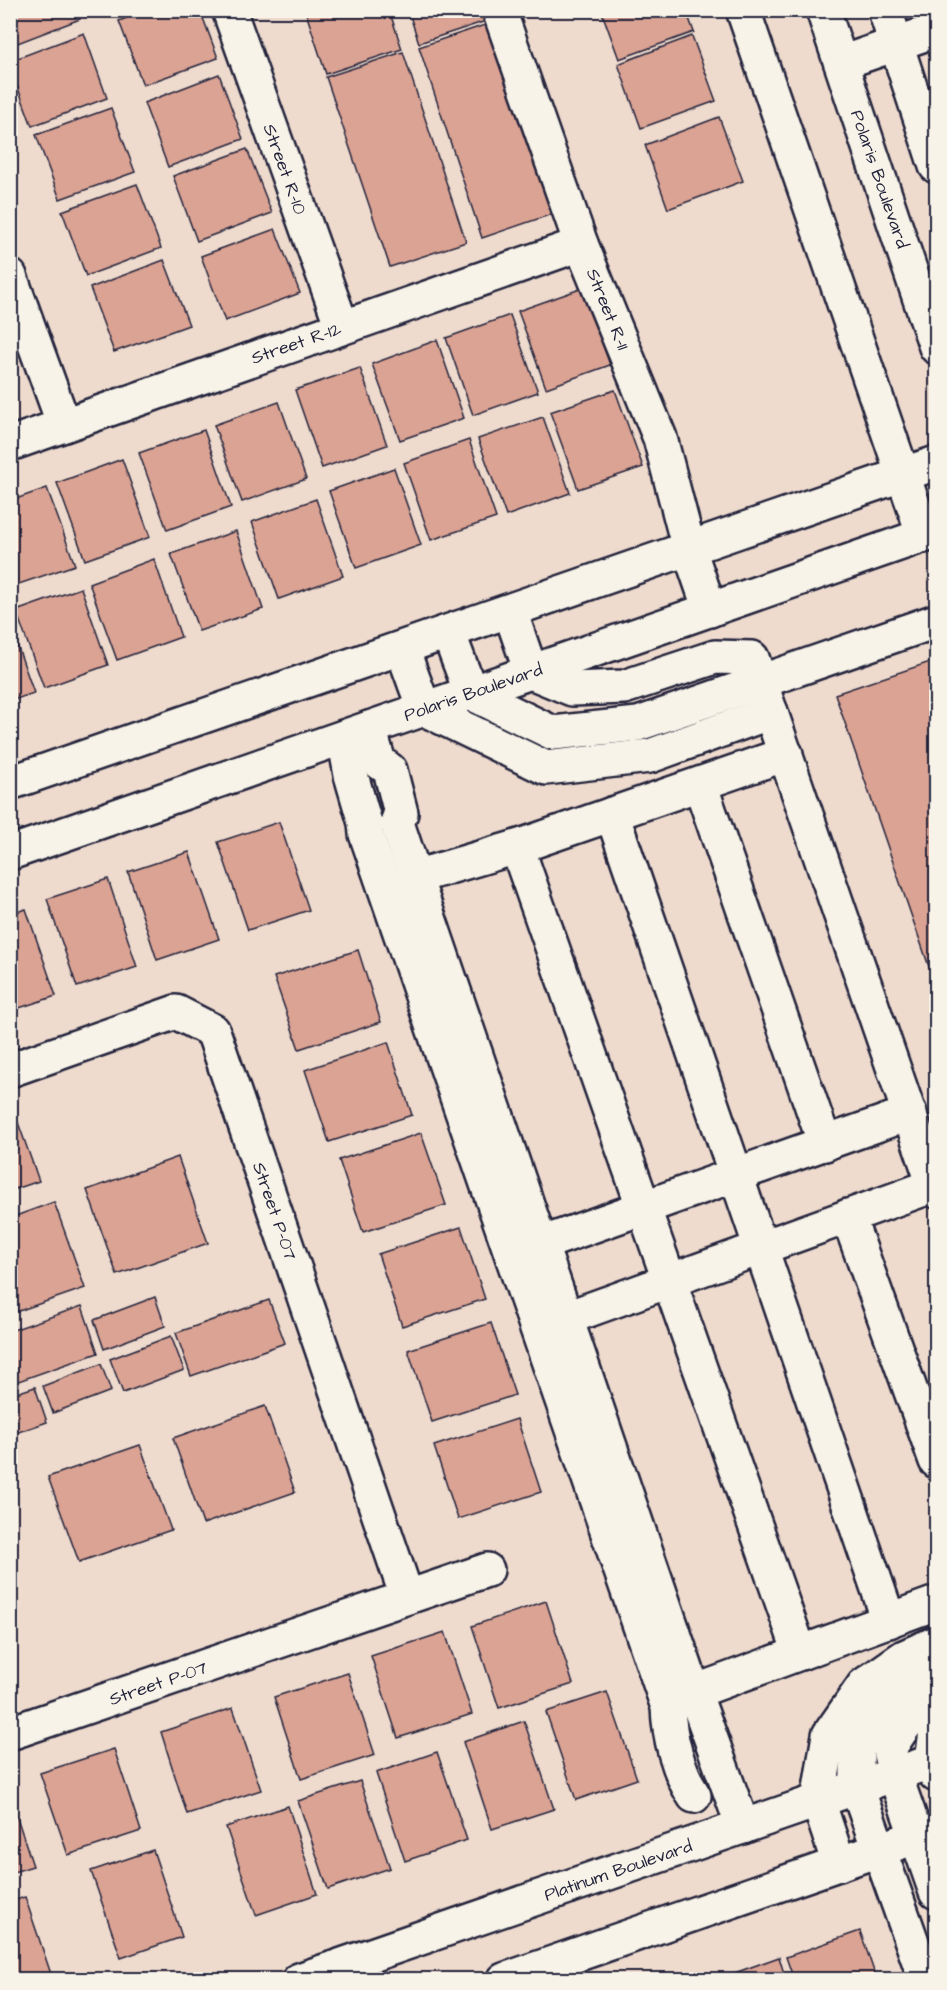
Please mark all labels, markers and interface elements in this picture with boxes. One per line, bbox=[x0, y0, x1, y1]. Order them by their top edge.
street label: Polaris Boulevard bbox=[844, 107, 915, 252]
street label: Street R-10 bbox=[257, 120, 312, 218]
street label: Street R-11 bbox=[580, 265, 635, 354]
street label: Street R-12 bbox=[248, 316, 345, 371]
street label: Polaris Boulevard bbox=[401, 657, 546, 728]
street label: Street P-07 bbox=[246, 1159, 303, 1264]
street label: Street P-07 bbox=[106, 1655, 211, 1712]
street label: Platinum Boulevard bbox=[541, 1833, 696, 1908]

